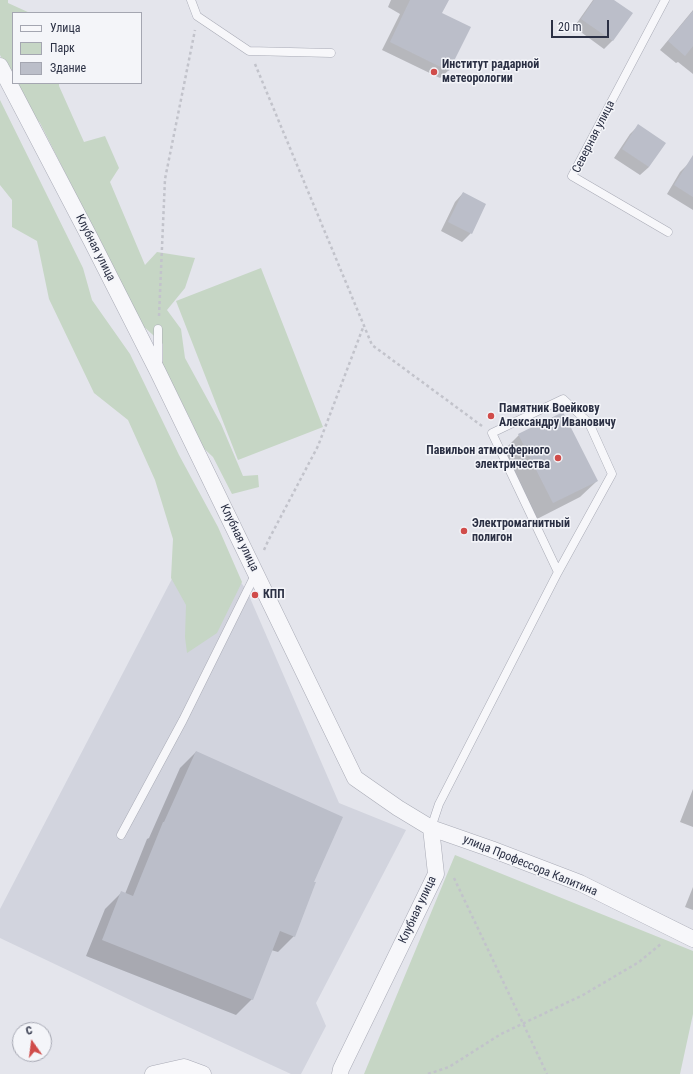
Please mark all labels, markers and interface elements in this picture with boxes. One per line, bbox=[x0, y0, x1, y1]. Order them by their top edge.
legend bbox=[12, 12, 142, 84]
scale bar bbox=[553, 12, 611, 38]
text: 20 m bbox=[558, 20, 582, 34]
text: Улица bbox=[50, 21, 80, 35]
text: Парк bbox=[50, 41, 75, 55]
place label: Институт радарной метеорологии bbox=[442, 58, 539, 86]
text: Здание bbox=[50, 61, 86, 75]
marker: Институт радарной метеорологии bbox=[429, 67, 439, 77]
street label: Северная улица bbox=[570, 98, 618, 176]
street label: Клубная улица bbox=[72, 212, 118, 284]
place label: Памятник Воейкову Александру Ивановичу bbox=[499, 402, 616, 430]
marker: Памятник Воейкову Александру Ивановичу bbox=[486, 411, 496, 421]
place label: Павильон атмосферного электричества bbox=[426, 444, 550, 472]
marker: Павильон атмосферного электричества bbox=[553, 453, 563, 463]
street label: Клубная улица bbox=[217, 502, 261, 574]
place label: Электромагнитный полигон bbox=[472, 517, 570, 545]
marker: Электромагнитный полигон bbox=[459, 526, 469, 536]
place label: КПП bbox=[263, 588, 285, 602]
marker: КПП bbox=[250, 590, 260, 600]
street label: улица Профессора Калитина bbox=[461, 832, 599, 900]
street label: Клубная улица bbox=[396, 874, 440, 946]
north arrow bbox=[12, 1022, 52, 1062]
text: С bbox=[25, 1024, 34, 1038]

